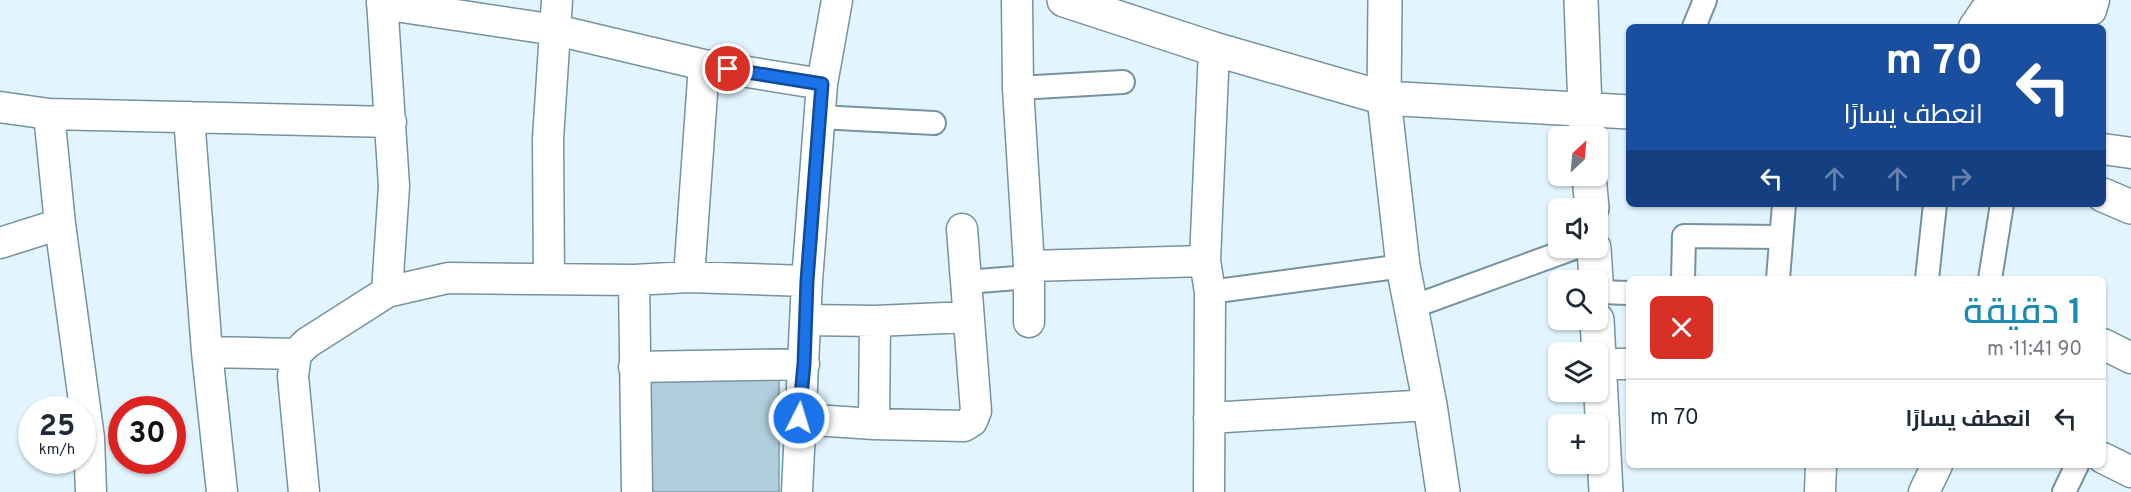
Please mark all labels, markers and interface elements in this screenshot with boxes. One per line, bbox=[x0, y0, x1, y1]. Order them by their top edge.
text: 70 m bbox=[1885, 36, 1983, 89]
pin bbox=[702, 43, 753, 94]
icon: left bbox=[2004, 48, 2082, 126]
icon: arrive bbox=[711, 52, 744, 85]
text: انعطف يسارًا bbox=[1844, 99, 1983, 133]
north arrow bbox=[1548, 126, 1608, 186]
map controls bbox=[1548, 126, 1608, 474]
icon: left bbox=[1755, 162, 1788, 195]
icon: ahead bbox=[1818, 162, 1851, 195]
icon: ahead bbox=[1881, 162, 1914, 195]
icon: right bbox=[1944, 162, 1977, 195]
button: sound bbox=[1548, 198, 1608, 258]
button: search bbox=[1548, 270, 1608, 330]
text: 1 دقيقة bbox=[1963, 291, 2082, 337]
button: close bbox=[1650, 296, 1713, 359]
text: 90 m · 11:41 bbox=[1987, 337, 2082, 363]
button: layers bbox=[1548, 342, 1608, 402]
position arrow bbox=[767, 386, 831, 450]
speed limit sign: 30 bbox=[108, 396, 186, 474]
icon: left bbox=[2049, 402, 2082, 435]
text: 70 m bbox=[1650, 405, 1699, 432]
text: انعطف يسارًا bbox=[1906, 407, 2031, 434]
text: 25 bbox=[39, 409, 75, 446]
button: + bbox=[1548, 414, 1608, 474]
text: km/h bbox=[39, 441, 75, 460]

